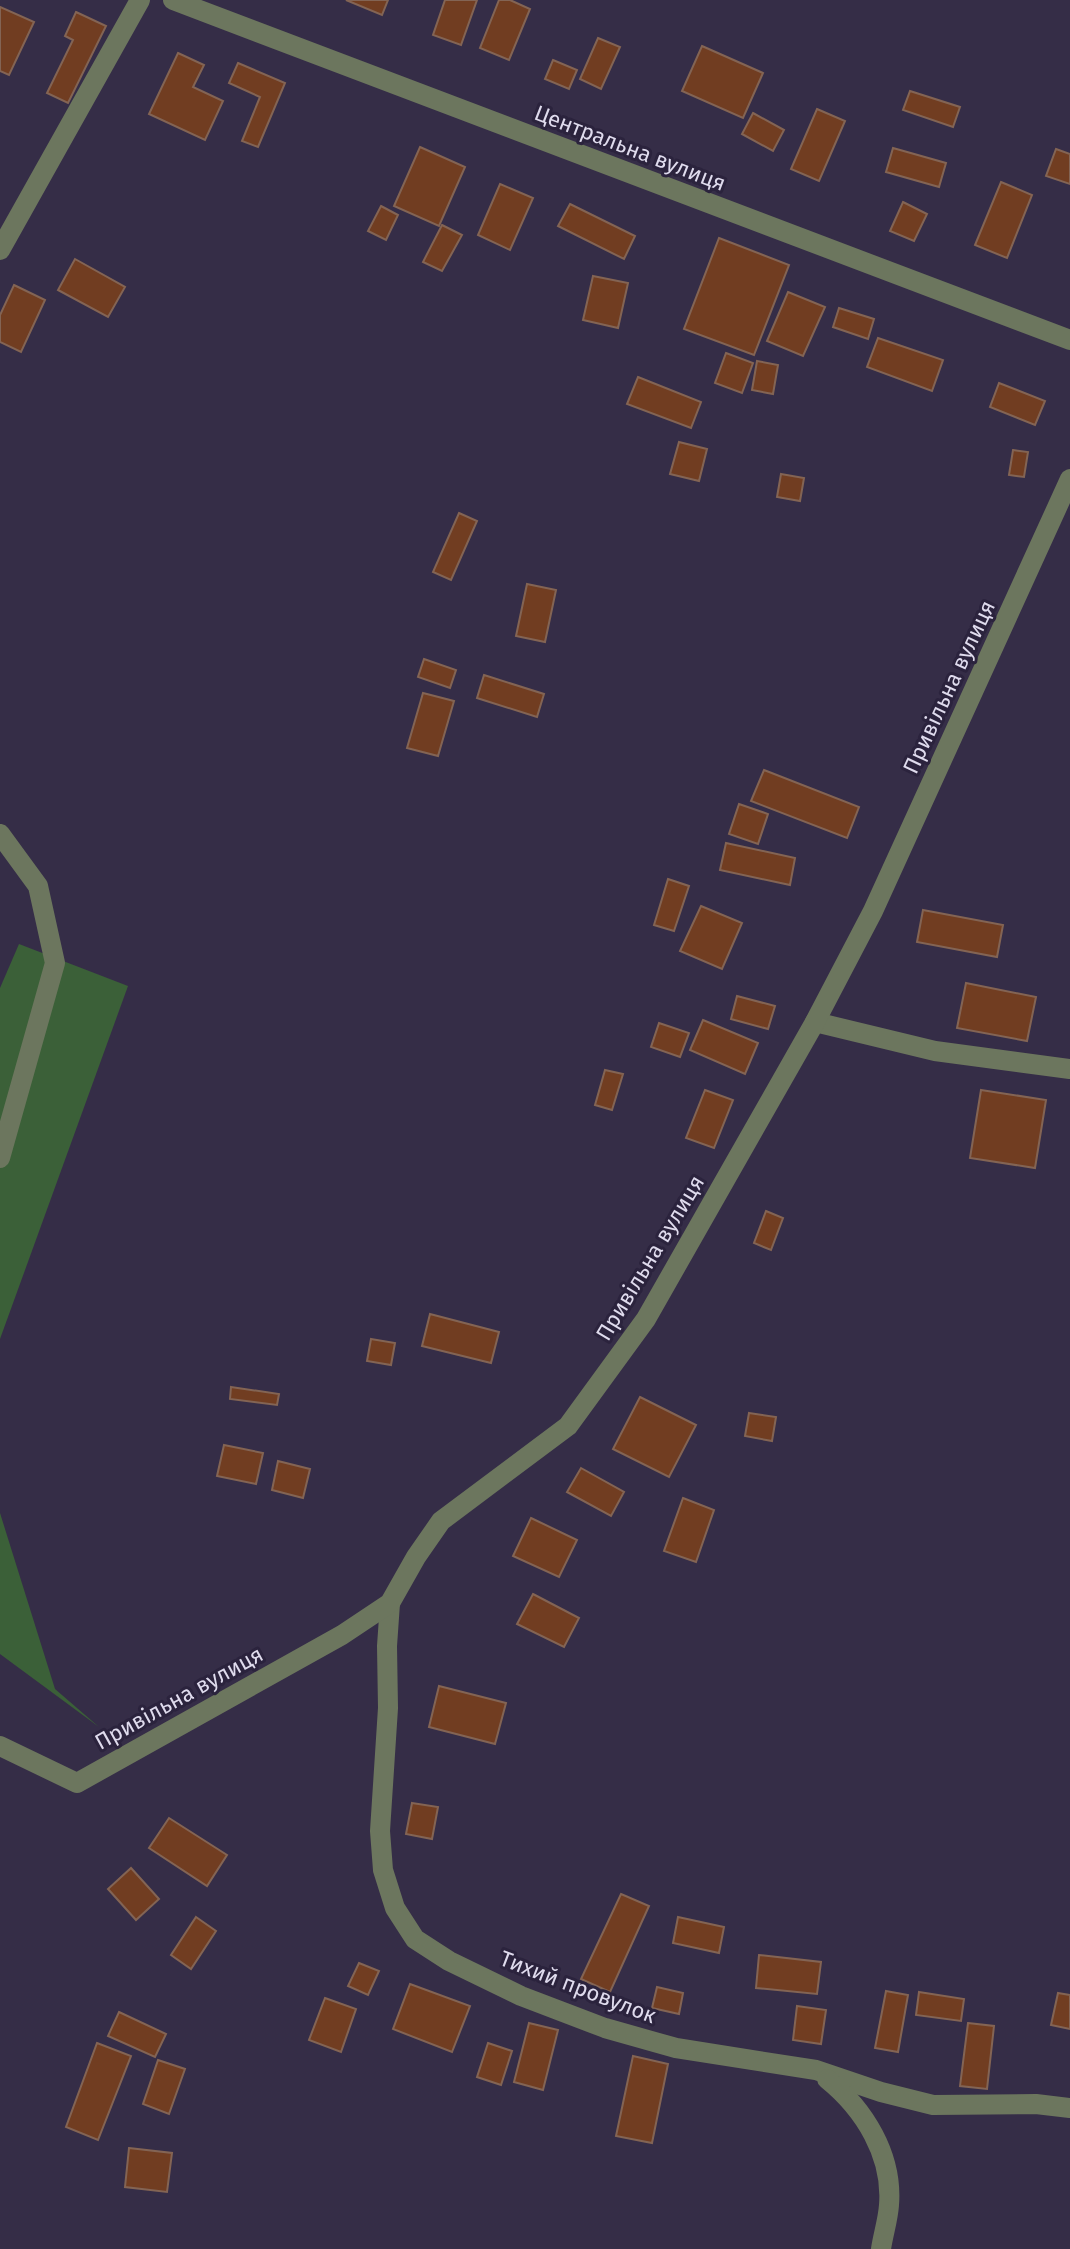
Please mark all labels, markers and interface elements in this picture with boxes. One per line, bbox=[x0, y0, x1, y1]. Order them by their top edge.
street label: Центральна вулиця bbox=[530, 99, 730, 197]
street label: Привільна вулиця bbox=[897, 596, 1001, 778]
street label: Привільна вулиця bbox=[590, 1170, 710, 1346]
street label: Привільна вулиця bbox=[90, 1641, 268, 1755]
street label: Тихий провулок bbox=[496, 1945, 661, 2029]

